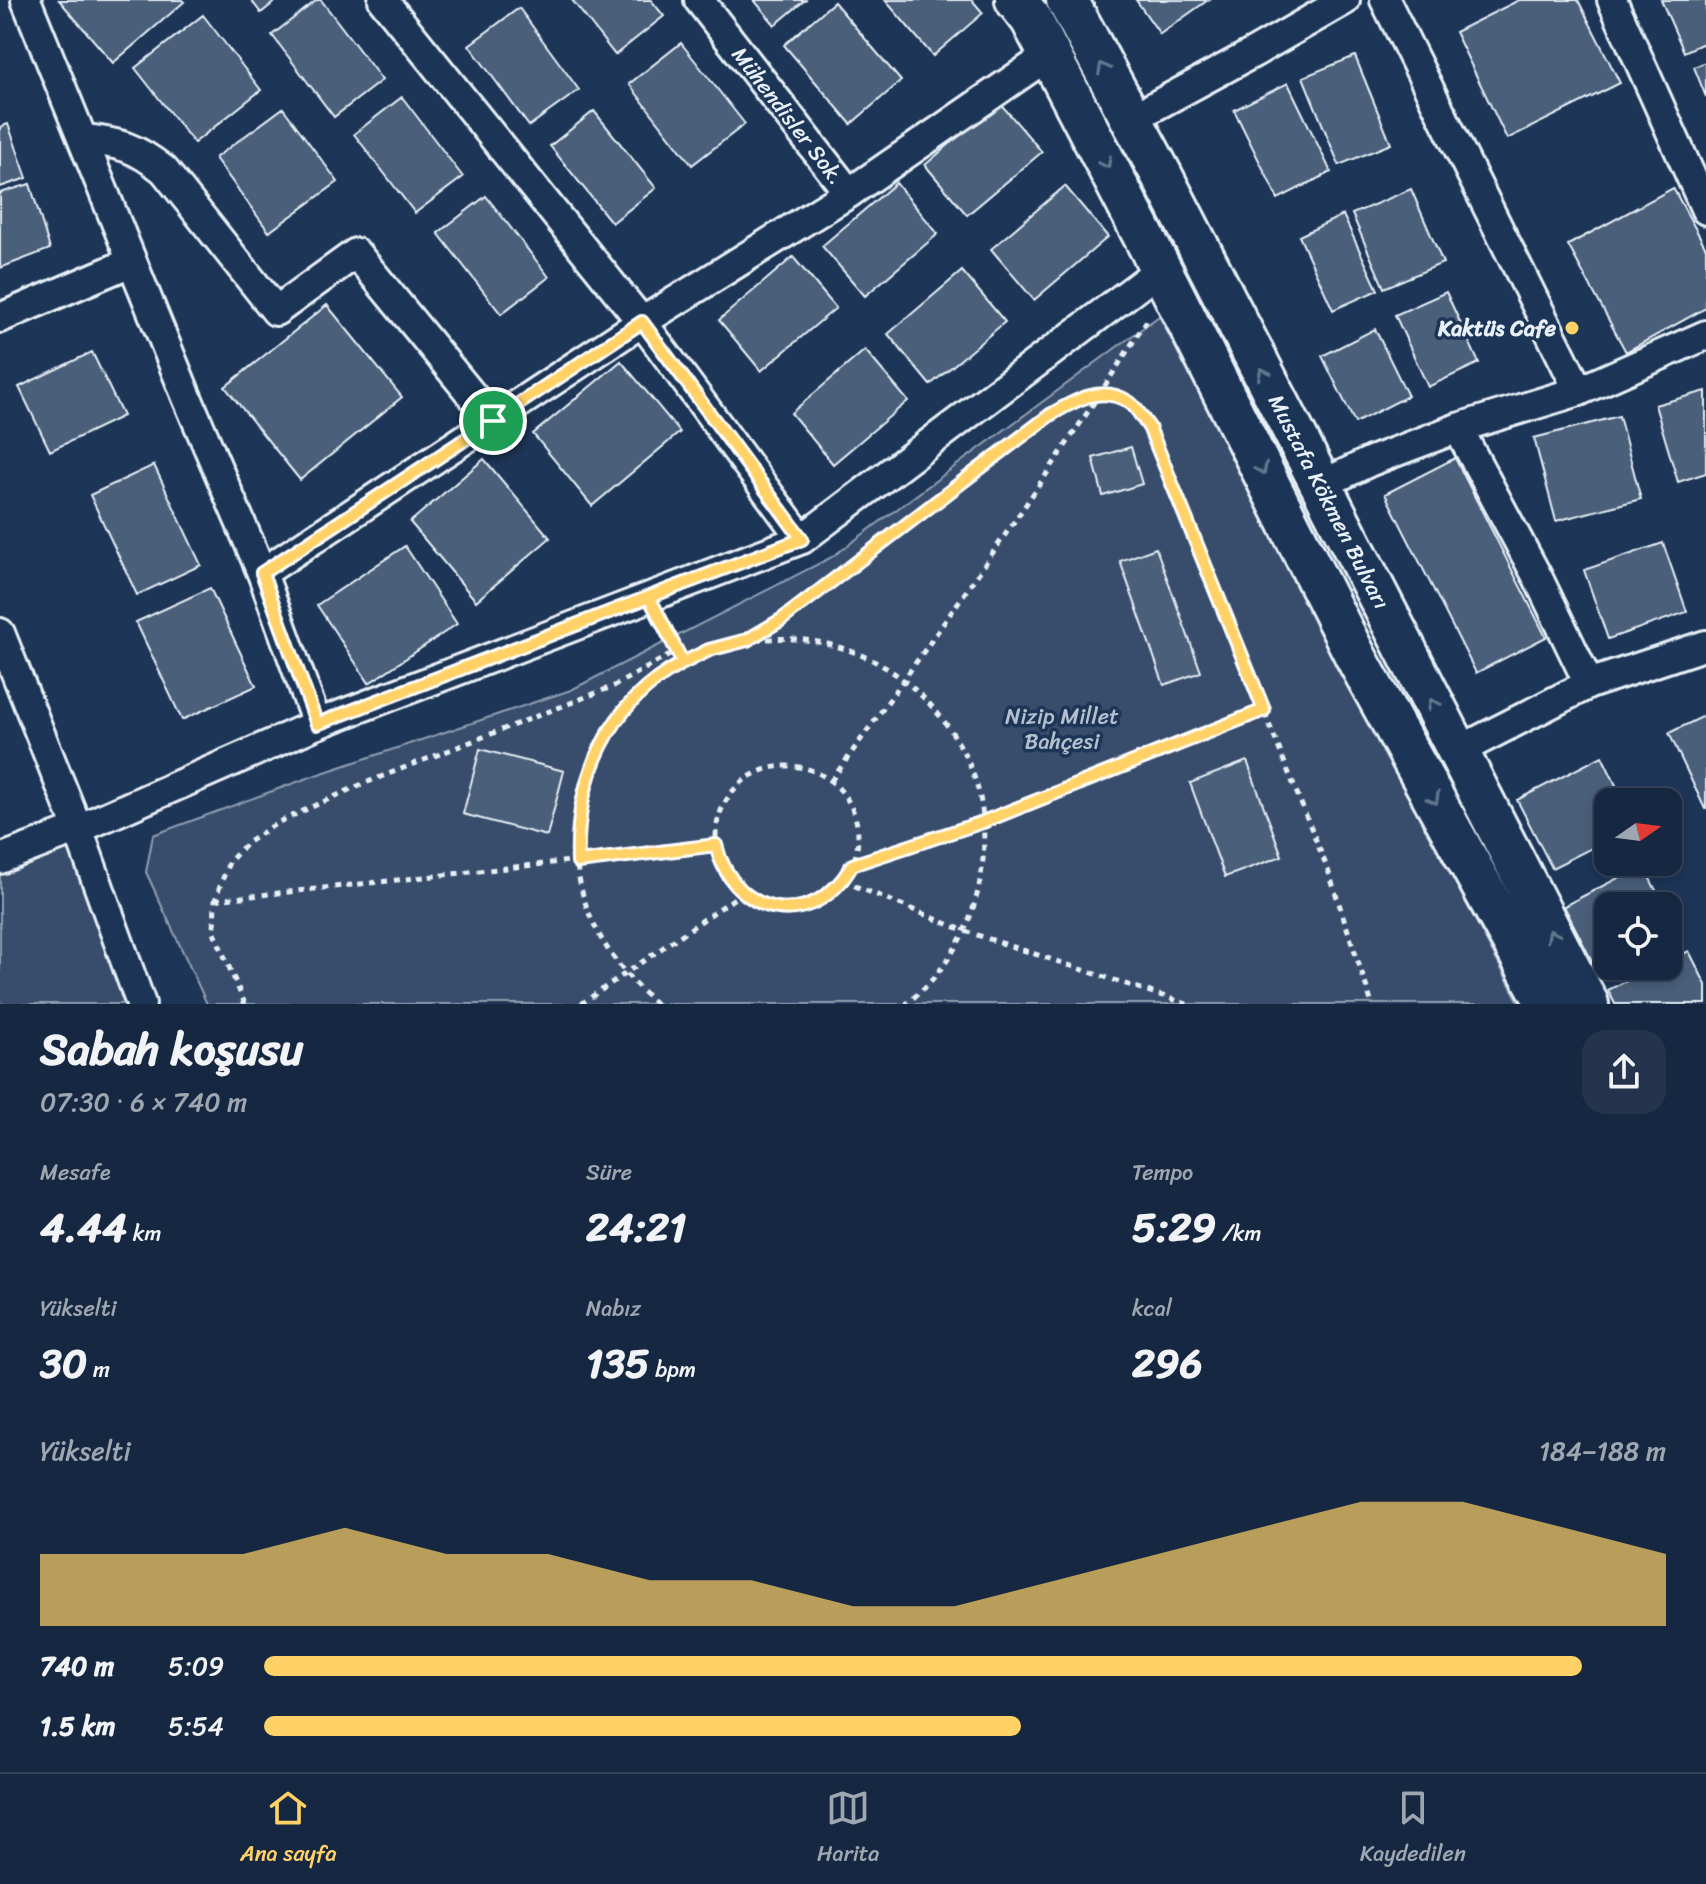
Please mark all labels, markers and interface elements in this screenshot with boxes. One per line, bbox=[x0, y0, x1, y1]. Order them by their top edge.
street label: Mühendisler Sok. bbox=[721, 38, 855, 194]
one-way arrow bbox=[1098, 62, 1113, 76]
one-way arrow bbox=[1096, 154, 1111, 169]
place label: Kaktüs Cafe bbox=[1437, 309, 1557, 348]
marker: Kaktüs Cafe bbox=[1563, 319, 1581, 337]
one-way arrow bbox=[1258, 366, 1273, 381]
pin bbox=[459, 387, 527, 455]
street label: Mustafa Kökmen Bulvarı bbox=[1257, 387, 1401, 616]
icon: arrive bbox=[471, 399, 515, 443]
one-way arrow bbox=[1252, 461, 1268, 476]
park label: Nizip Millet Bahçesi bbox=[1005, 697, 1119, 761]
one-way arrow bbox=[1428, 697, 1443, 712]
north arrow bbox=[1594, 788, 1682, 876]
map controls bbox=[1594, 788, 1682, 980]
one-way arrow bbox=[1424, 790, 1440, 805]
button: locate bbox=[1594, 892, 1682, 980]
one-way arrow bbox=[1547, 928, 1562, 943]
text: Sabah koşusu bbox=[40, 1010, 303, 1088]
button: share bbox=[1582, 1030, 1666, 1114]
text: 07:30 · 6 × 740 m bbox=[40, 1079, 247, 1125]
text: Mesafe bbox=[40, 1153, 111, 1192]
text: Süre bbox=[586, 1153, 632, 1192]
text: Tempo bbox=[1132, 1153, 1193, 1192]
text: 4.44 bbox=[40, 1192, 127, 1263]
text: 24:21 bbox=[586, 1192, 686, 1263]
text: 5:29 bbox=[1132, 1192, 1216, 1263]
text: km bbox=[127, 1214, 161, 1253]
text: /km bbox=[1216, 1214, 1261, 1253]
text: Yükselti bbox=[40, 1289, 117, 1328]
text: Nabız bbox=[586, 1289, 641, 1328]
text: kcal bbox=[1132, 1289, 1172, 1328]
text: 30 bbox=[40, 1328, 87, 1399]
text: 135 bbox=[586, 1328, 650, 1399]
text: 296 bbox=[1132, 1328, 1202, 1399]
text: m bbox=[87, 1350, 110, 1389]
text: bpm bbox=[650, 1350, 696, 1389]
text: Yükselti bbox=[40, 1428, 131, 1474]
text: 184–188 m bbox=[1539, 1428, 1666, 1474]
text: 740 m bbox=[40, 1643, 114, 1689]
text: 5:09 bbox=[168, 1643, 224, 1689]
text: 1.5 km bbox=[40, 1703, 115, 1749]
text: 5:54 bbox=[168, 1703, 224, 1749]
tab: Ana sayfa bbox=[240, 1786, 337, 1873]
tab: Harita bbox=[817, 1786, 879, 1873]
tab: Kaydedilen bbox=[1360, 1786, 1466, 1873]

